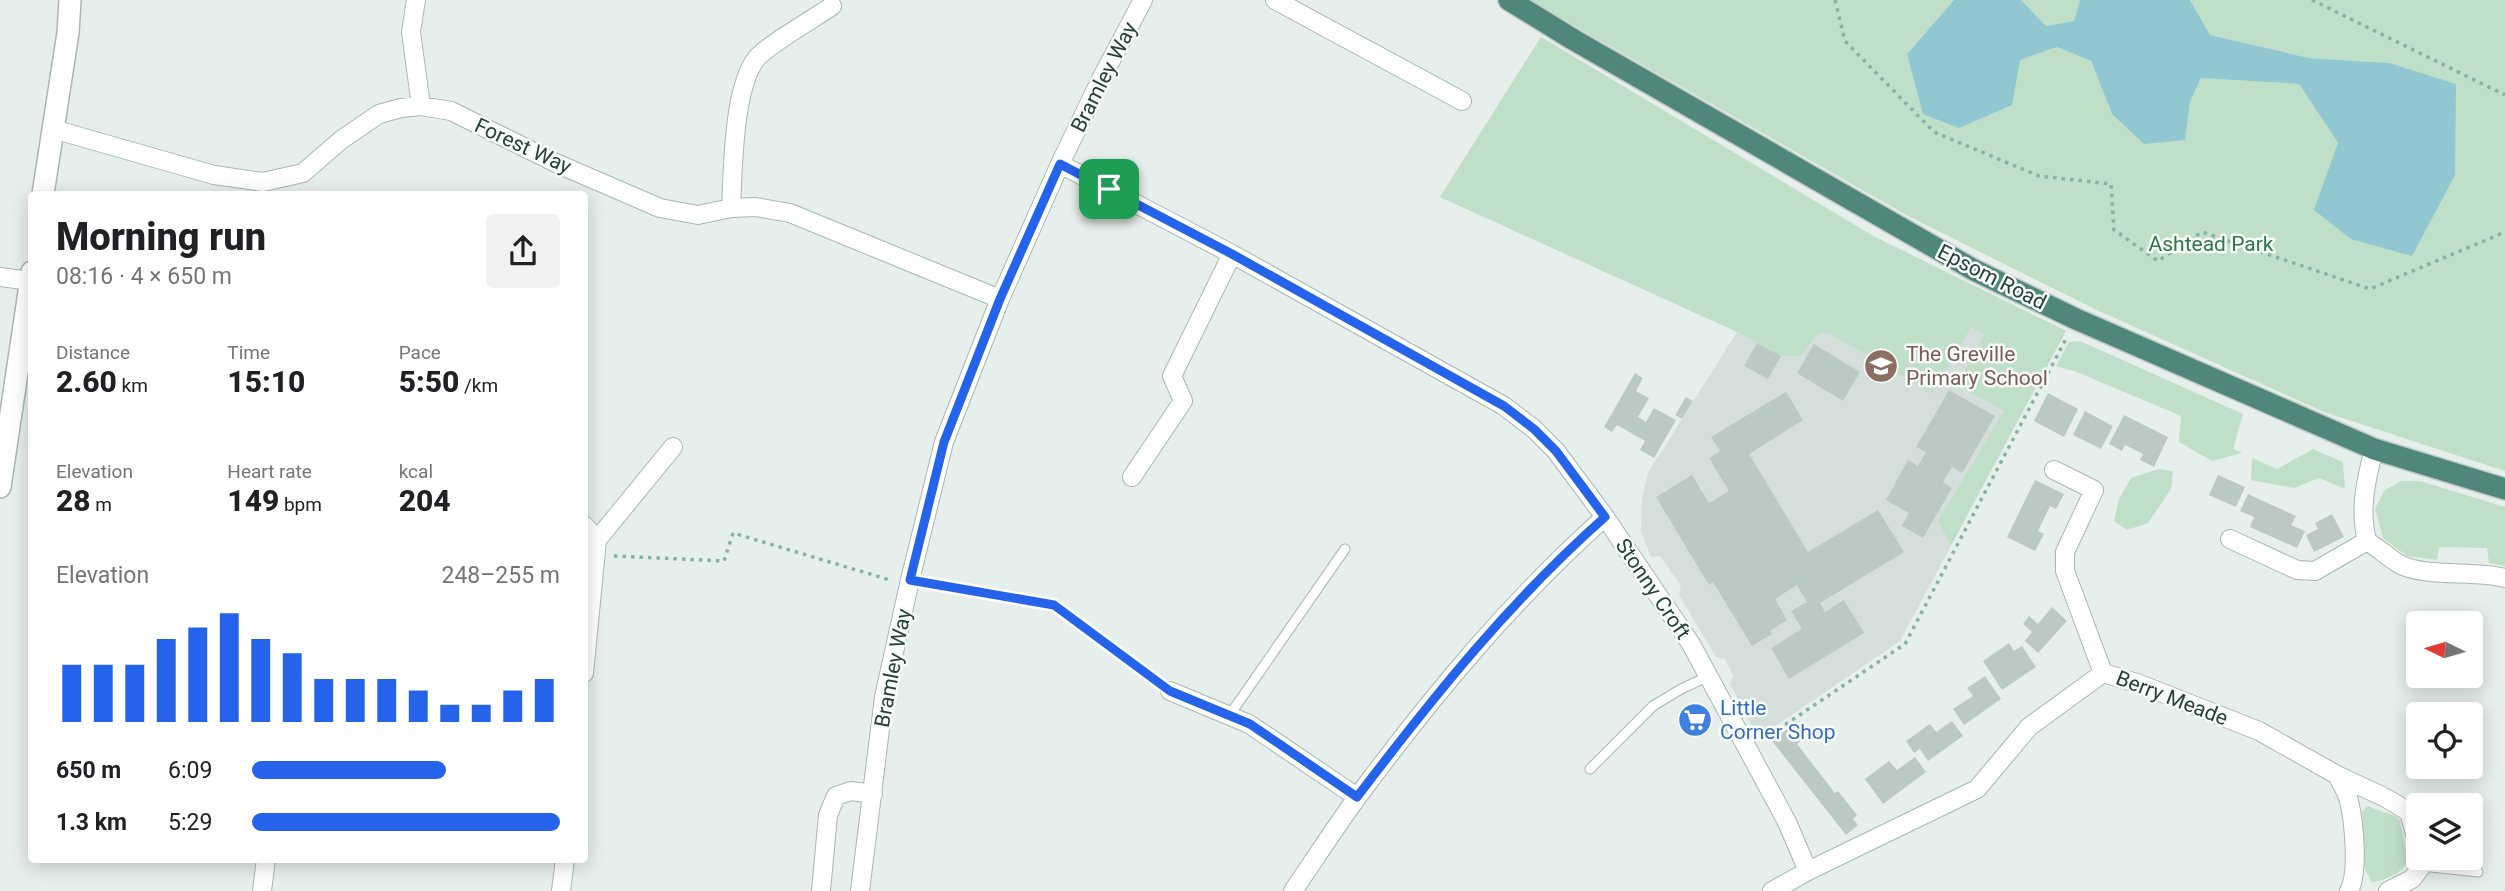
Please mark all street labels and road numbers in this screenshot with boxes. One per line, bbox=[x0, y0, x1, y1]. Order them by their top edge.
street label: Bramley Way bbox=[1066, 18, 1142, 136]
street label: Forest Way bbox=[471, 113, 575, 179]
street label: Epsom Road bbox=[1934, 239, 2050, 315]
street label: Stonny Croft bbox=[1611, 534, 1696, 644]
street label: Bramley Way bbox=[870, 607, 916, 729]
street label: Berry Meade bbox=[2113, 666, 2231, 730]

